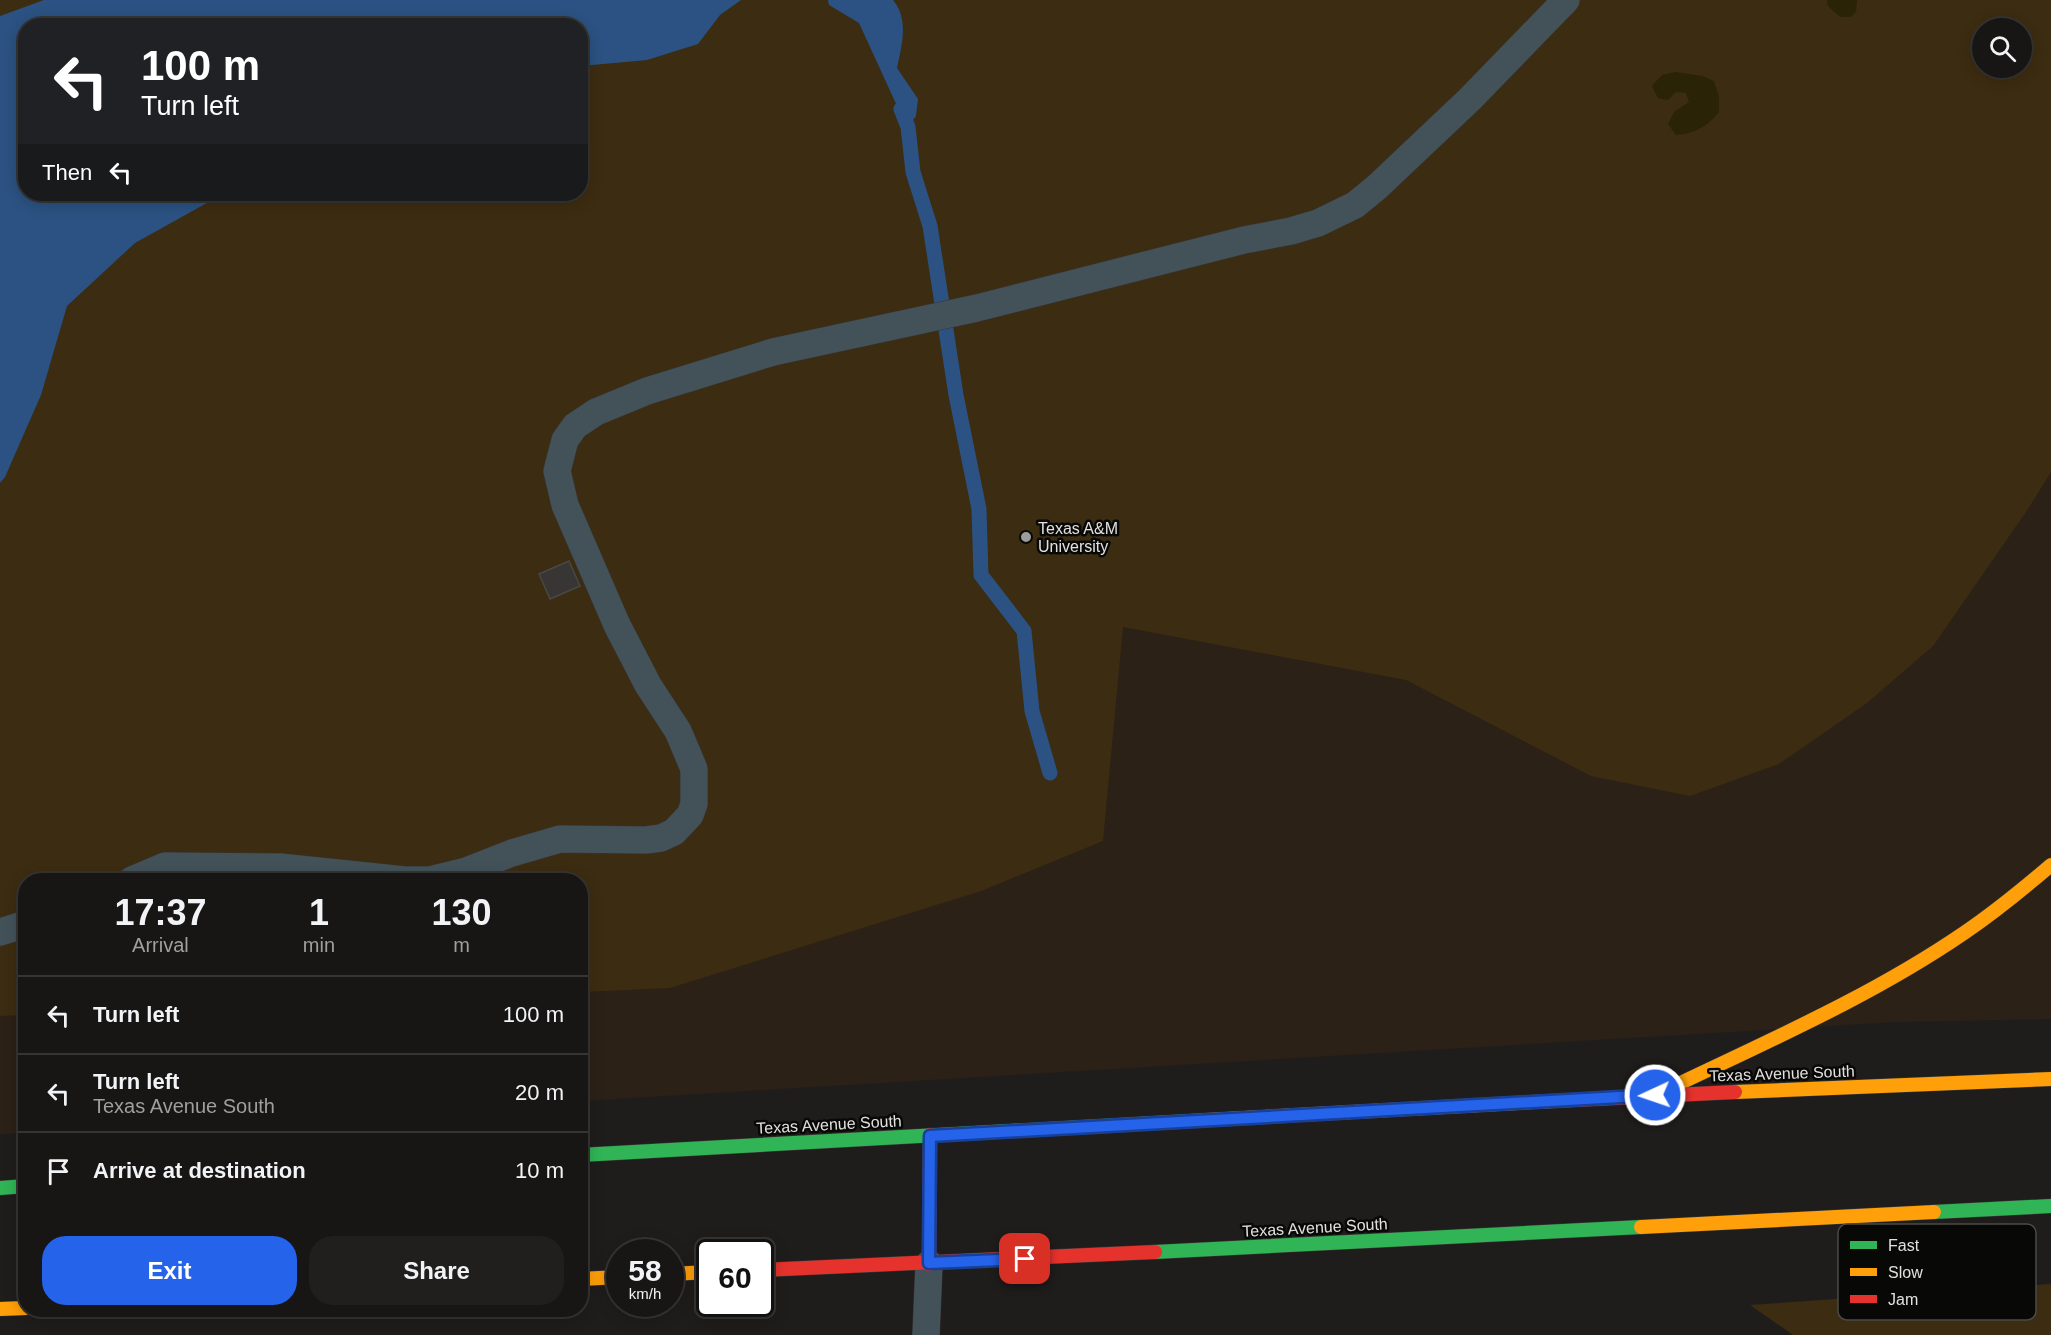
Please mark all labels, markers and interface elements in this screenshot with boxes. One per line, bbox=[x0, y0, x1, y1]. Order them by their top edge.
map controls bbox=[1972, 18, 2032, 78]
button: search bbox=[1972, 18, 2032, 78]
icon: left bbox=[42, 42, 120, 120]
text: 100 m bbox=[141, 42, 260, 89]
text: Turn left bbox=[141, 91, 239, 121]
icon: left bbox=[104, 156, 137, 189]
text: Then bbox=[42, 160, 92, 185]
place label: Texas A&M University bbox=[1038, 520, 1118, 555]
marker: Texas A&M University bbox=[1019, 530, 1033, 544]
text: 17:37 bbox=[114, 892, 206, 933]
text: 1 bbox=[309, 892, 329, 933]
text: 130 bbox=[431, 892, 492, 933]
text: Arrival bbox=[132, 934, 189, 956]
text: min bbox=[303, 934, 335, 956]
text: m bbox=[453, 934, 470, 956]
icon: left bbox=[42, 999, 75, 1032]
text: Turn left bbox=[93, 1002, 179, 1027]
text: 100 m bbox=[503, 1002, 564, 1027]
street label: Texas Avenue South bbox=[1709, 1062, 1855, 1085]
position arrow bbox=[1623, 1063, 1687, 1127]
text: Turn left bbox=[93, 1069, 179, 1094]
icon: left bbox=[42, 1077, 75, 1110]
text: 20 m bbox=[515, 1080, 564, 1105]
text: Texas Avenue South bbox=[93, 1095, 275, 1117]
street label: Texas Avenue South bbox=[756, 1112, 902, 1137]
icon: arrive bbox=[42, 1155, 75, 1188]
text: Arrive at destination bbox=[93, 1158, 306, 1183]
text: 10 m bbox=[515, 1158, 564, 1183]
street label: Texas Avenue South bbox=[1242, 1215, 1388, 1240]
legend bbox=[1838, 1224, 2036, 1320]
pin bbox=[999, 1233, 1050, 1284]
button: Exit bbox=[42, 1236, 297, 1305]
button: Share bbox=[309, 1236, 564, 1305]
text: Fast bbox=[1888, 1237, 1920, 1254]
speed limit sign: 60 bbox=[696, 1239, 774, 1317]
icon: arrive bbox=[1008, 1242, 1041, 1275]
text: 58 bbox=[628, 1254, 662, 1287]
text: Slow bbox=[1888, 1264, 1923, 1281]
text: km/h bbox=[629, 1285, 661, 1302]
text: Jam bbox=[1888, 1291, 1918, 1308]

